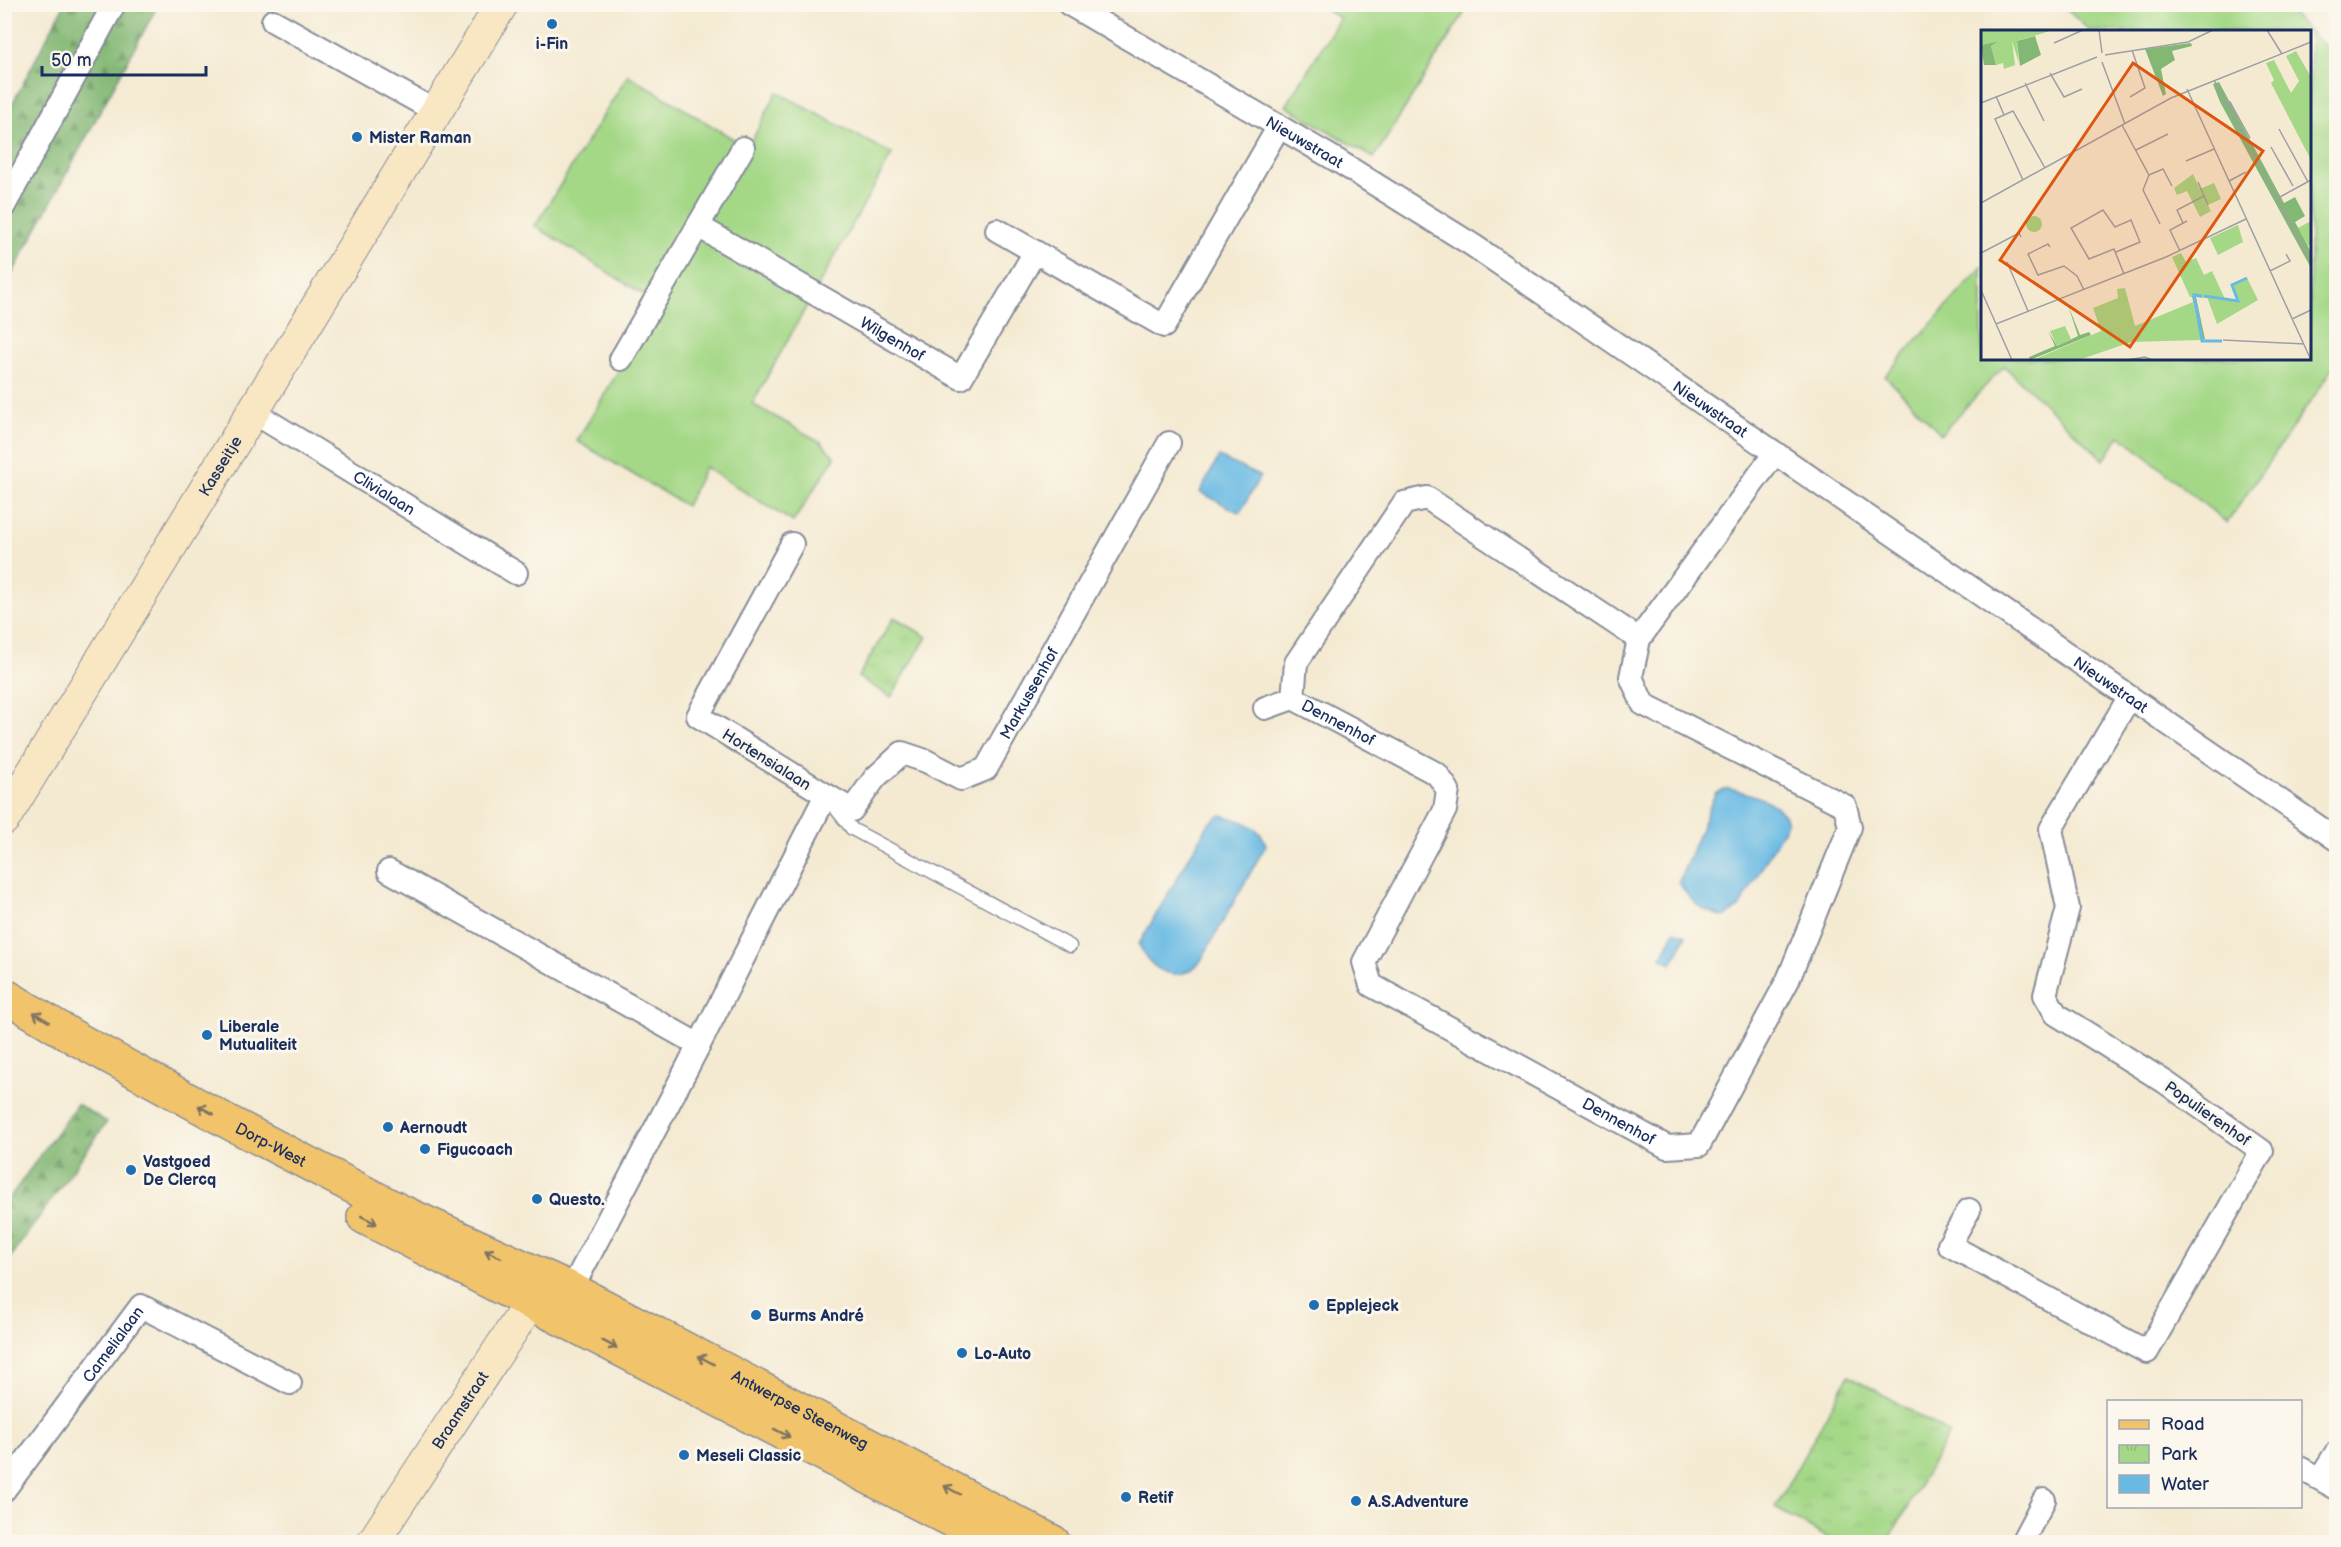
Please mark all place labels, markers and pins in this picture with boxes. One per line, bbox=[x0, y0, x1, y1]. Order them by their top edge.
marker: i-Fin bbox=[545, 17, 559, 31]
place label: i-Fin bbox=[536, 35, 568, 54]
place label: Mister Raman bbox=[369, 129, 472, 148]
marker: Mister Raman bbox=[350, 130, 364, 144]
place label: Liberale Mutualiteit bbox=[219, 1018, 297, 1055]
marker: Liberale Mutualiteit bbox=[200, 1028, 214, 1042]
place label: Aernoudt bbox=[399, 1119, 468, 1138]
marker: Aernoudt bbox=[381, 1120, 395, 1134]
place label: Figucoach bbox=[437, 1141, 513, 1160]
marker: Figucoach bbox=[418, 1142, 432, 1156]
place label: Vastgoed De Clercq bbox=[143, 1153, 216, 1190]
marker: Vastgoed De Clercq bbox=[124, 1163, 138, 1177]
place label: Questo. bbox=[549, 1191, 605, 1210]
marker: Questo. bbox=[530, 1192, 544, 1206]
place label: Epplejeck bbox=[1326, 1297, 1399, 1316]
marker: Epplejeck bbox=[1307, 1298, 1321, 1312]
place label: Burms André bbox=[768, 1307, 864, 1326]
marker: Burms André bbox=[749, 1308, 763, 1322]
place label: Lo-Auto bbox=[974, 1345, 1031, 1364]
marker: Lo-Auto bbox=[955, 1346, 969, 1360]
place label: Meseli Classic bbox=[696, 1447, 802, 1466]
marker: Meseli Classic bbox=[677, 1448, 691, 1462]
place label: Retif bbox=[1138, 1489, 1174, 1508]
marker: Retif bbox=[1119, 1490, 1133, 1504]
place label: A.S.Adventure bbox=[1367, 1493, 1469, 1512]
marker: A.S.Adventure bbox=[1349, 1494, 1363, 1508]

